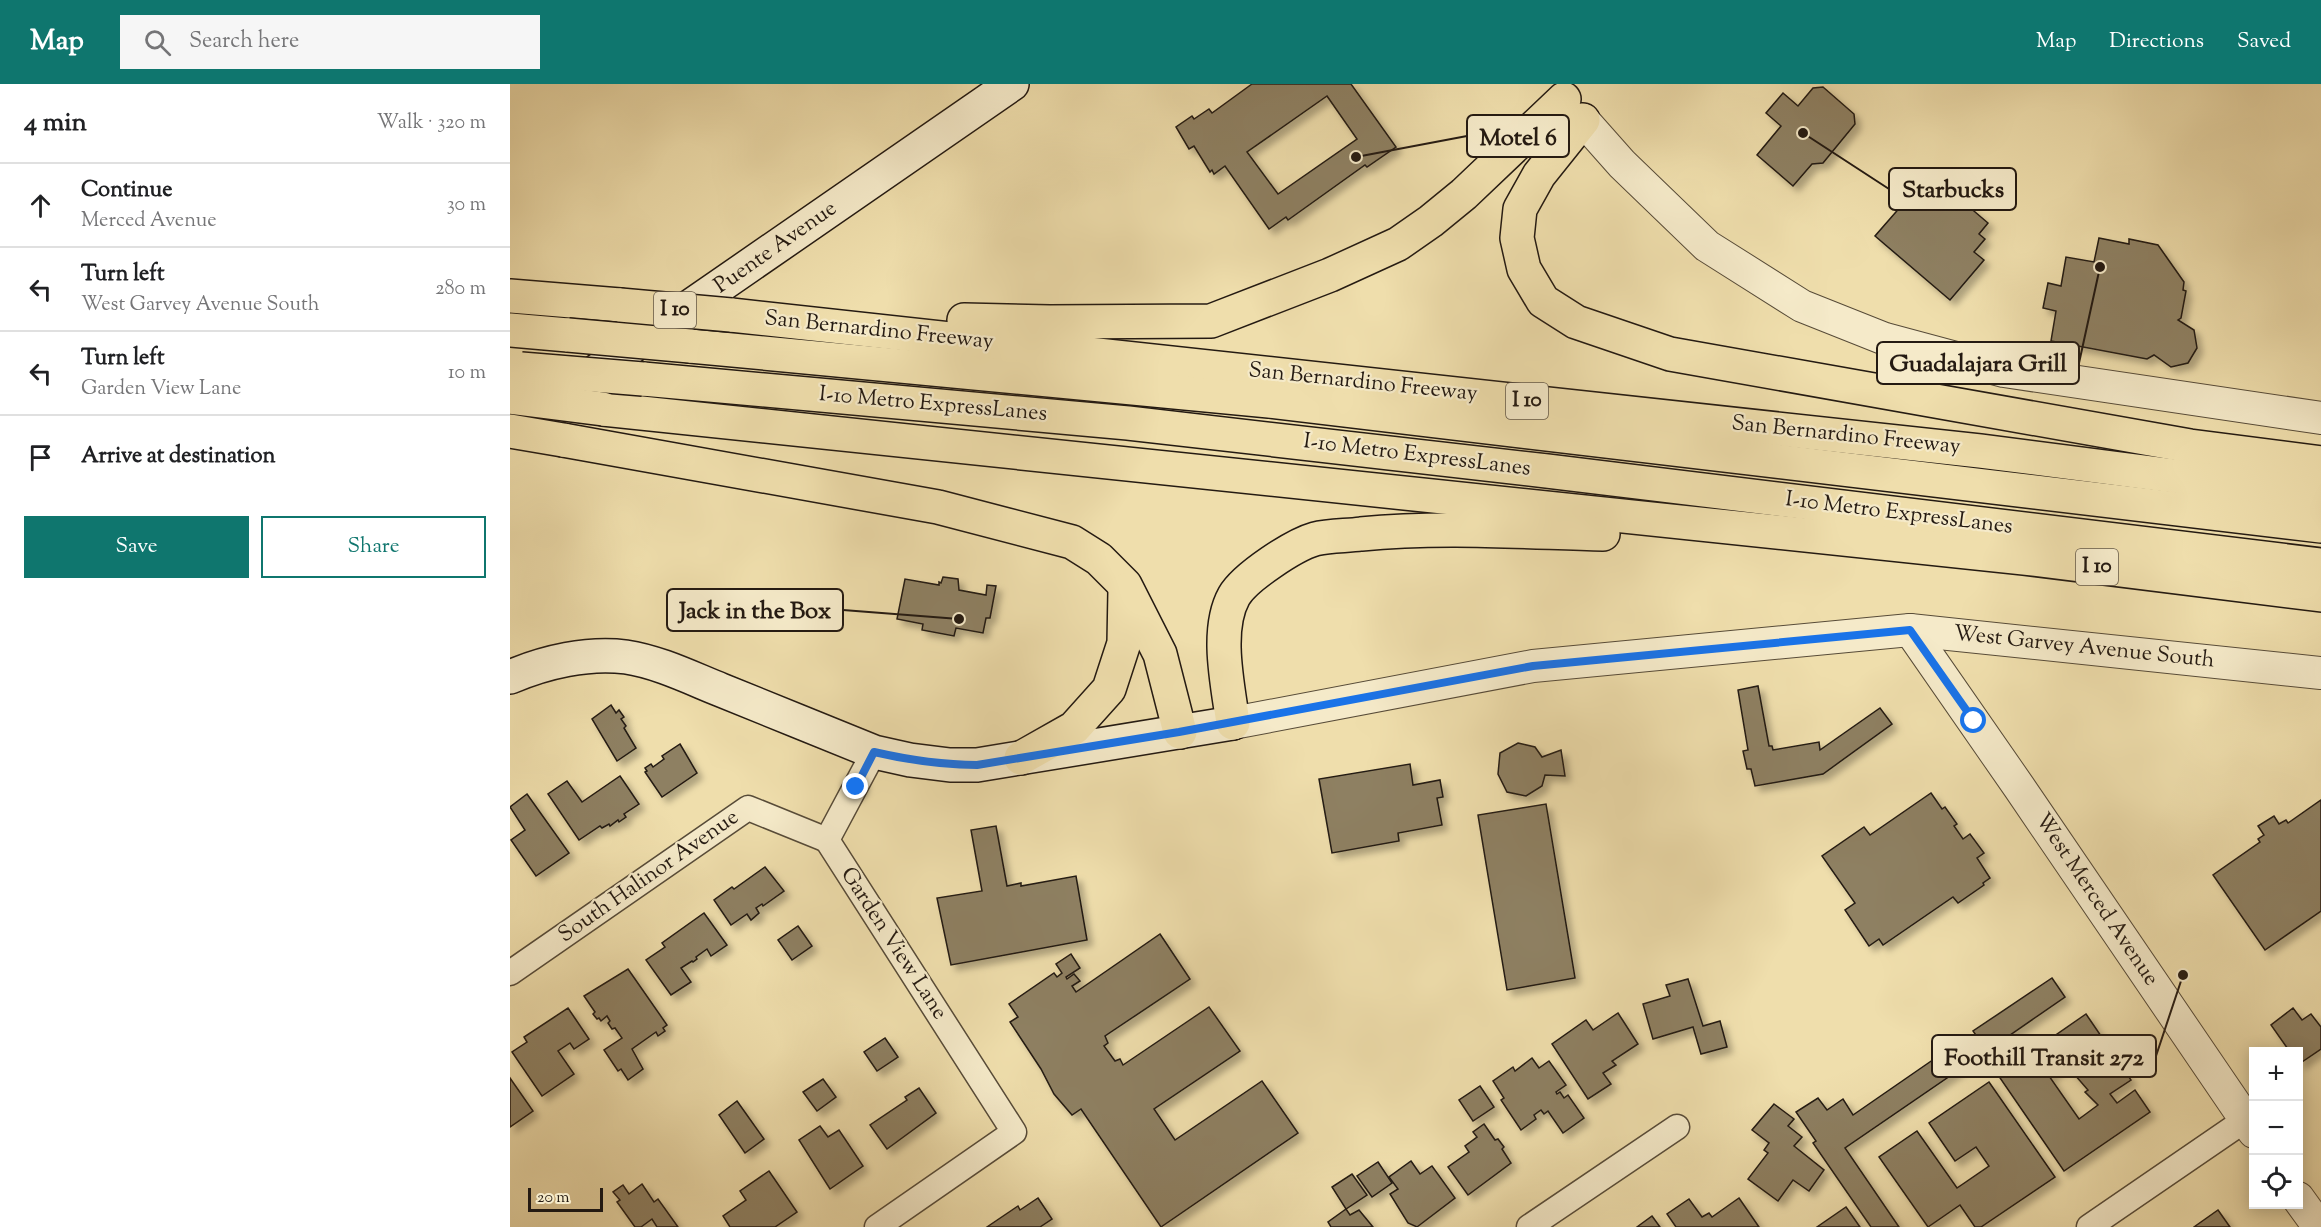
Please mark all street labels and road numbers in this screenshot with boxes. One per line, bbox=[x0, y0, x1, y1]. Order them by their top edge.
street label: Puente Avenue bbox=[708, 194, 844, 302]
road number: I 10 bbox=[654, 292, 696, 328]
street label: San Bernardino Freeway bbox=[763, 303, 995, 359]
street label: San Bernardino Freeway bbox=[1247, 355, 1479, 411]
street label: I-10 Metro ExpressLanes bbox=[818, 379, 1048, 431]
road number: I 10 bbox=[1506, 383, 1548, 419]
street label: San Bernardino Freeway bbox=[1730, 408, 1962, 464]
street label: I-10 Metro ExpressLanes bbox=[1301, 426, 1533, 486]
street label: I-10 Metro ExpressLanes bbox=[1783, 484, 2015, 544]
road number: I 10 bbox=[2076, 549, 2118, 585]
street label: West Garvey Avenue South bbox=[1952, 618, 2216, 678]
street label: South Halinor Avenue bbox=[552, 802, 746, 952]
street label: West Merced Avenue bbox=[2026, 807, 2166, 993]
street label: Garden View Lane bbox=[832, 861, 954, 1027]

